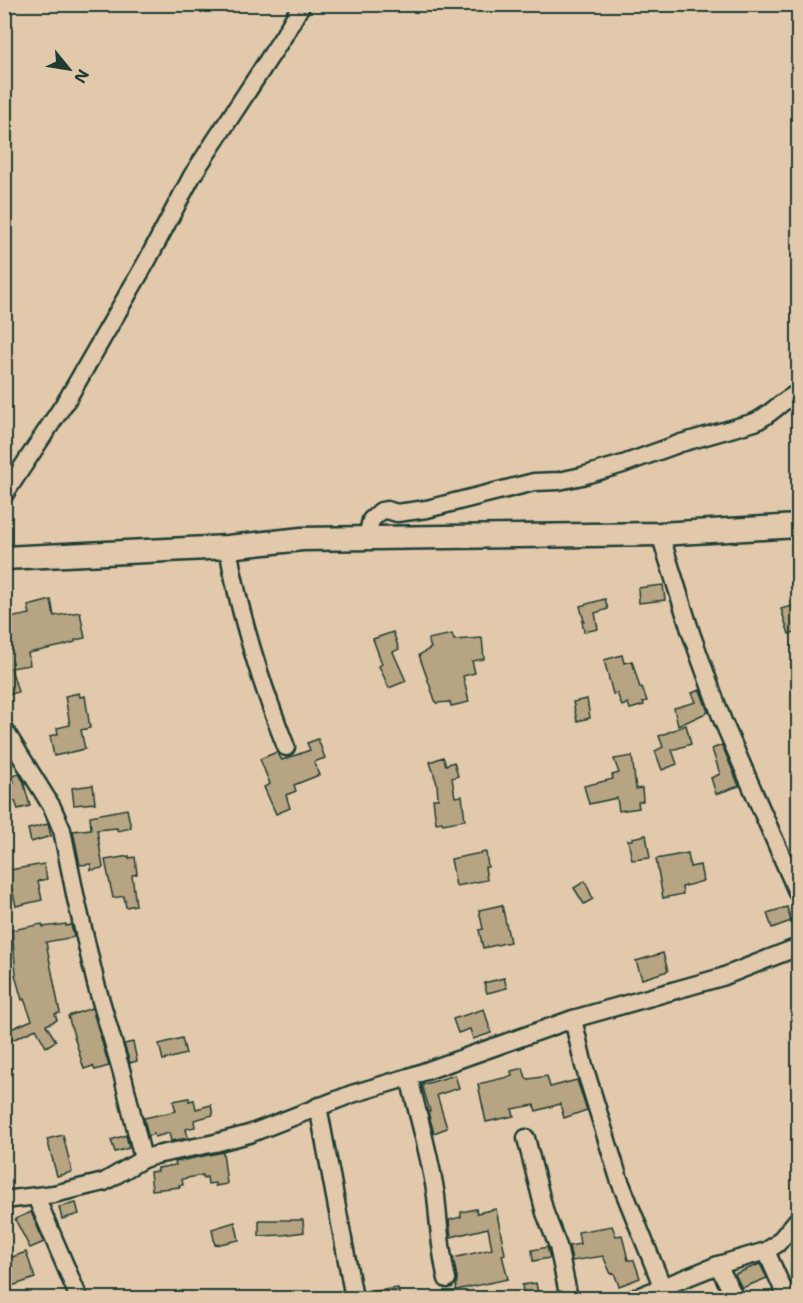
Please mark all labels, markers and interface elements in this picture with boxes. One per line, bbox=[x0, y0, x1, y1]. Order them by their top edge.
north arrow bbox=[39, 39, 99, 99]
text: N bbox=[69, 66, 94, 87]

